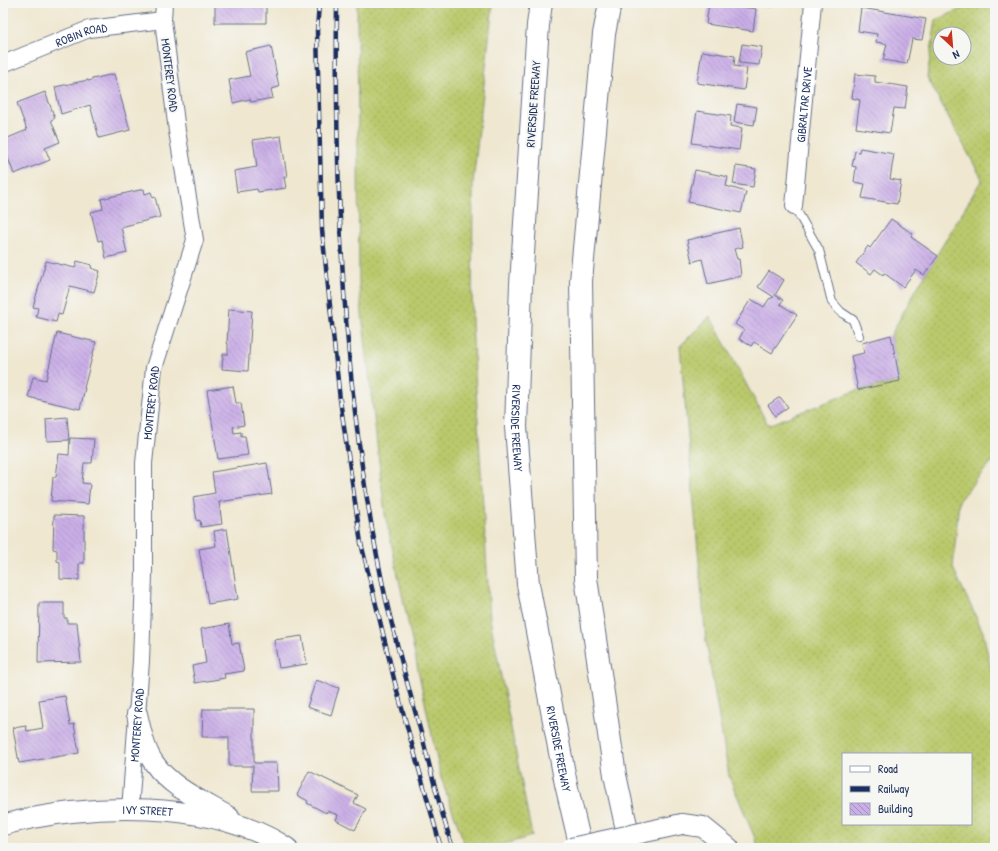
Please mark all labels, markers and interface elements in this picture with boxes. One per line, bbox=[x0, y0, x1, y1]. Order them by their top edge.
street label: ROBIN ROAD bbox=[53, 18, 108, 50]
north arrow bbox=[932, 26, 972, 66]
street label: MONTEREY ROAD bbox=[157, 37, 183, 113]
text: N bbox=[951, 47, 962, 63]
street label: RIVERSIDE FREEWAY bbox=[521, 59, 545, 148]
street label: GIBRALTAR DRIVE bbox=[791, 65, 816, 143]
street label: MONTEREY ROAD bbox=[138, 365, 163, 440]
street label: RIVERSIDE FREEWAY bbox=[507, 384, 528, 473]
street label: MONTEREY ROAD bbox=[125, 688, 147, 763]
street label: RIVERSIDE FREEWAY bbox=[543, 704, 576, 794]
legend bbox=[842, 753, 972, 825]
text: Road bbox=[878, 760, 898, 777]
text: Railway bbox=[878, 780, 909, 797]
street label: IVY STREET bbox=[122, 800, 174, 820]
text: Building bbox=[878, 800, 913, 817]

